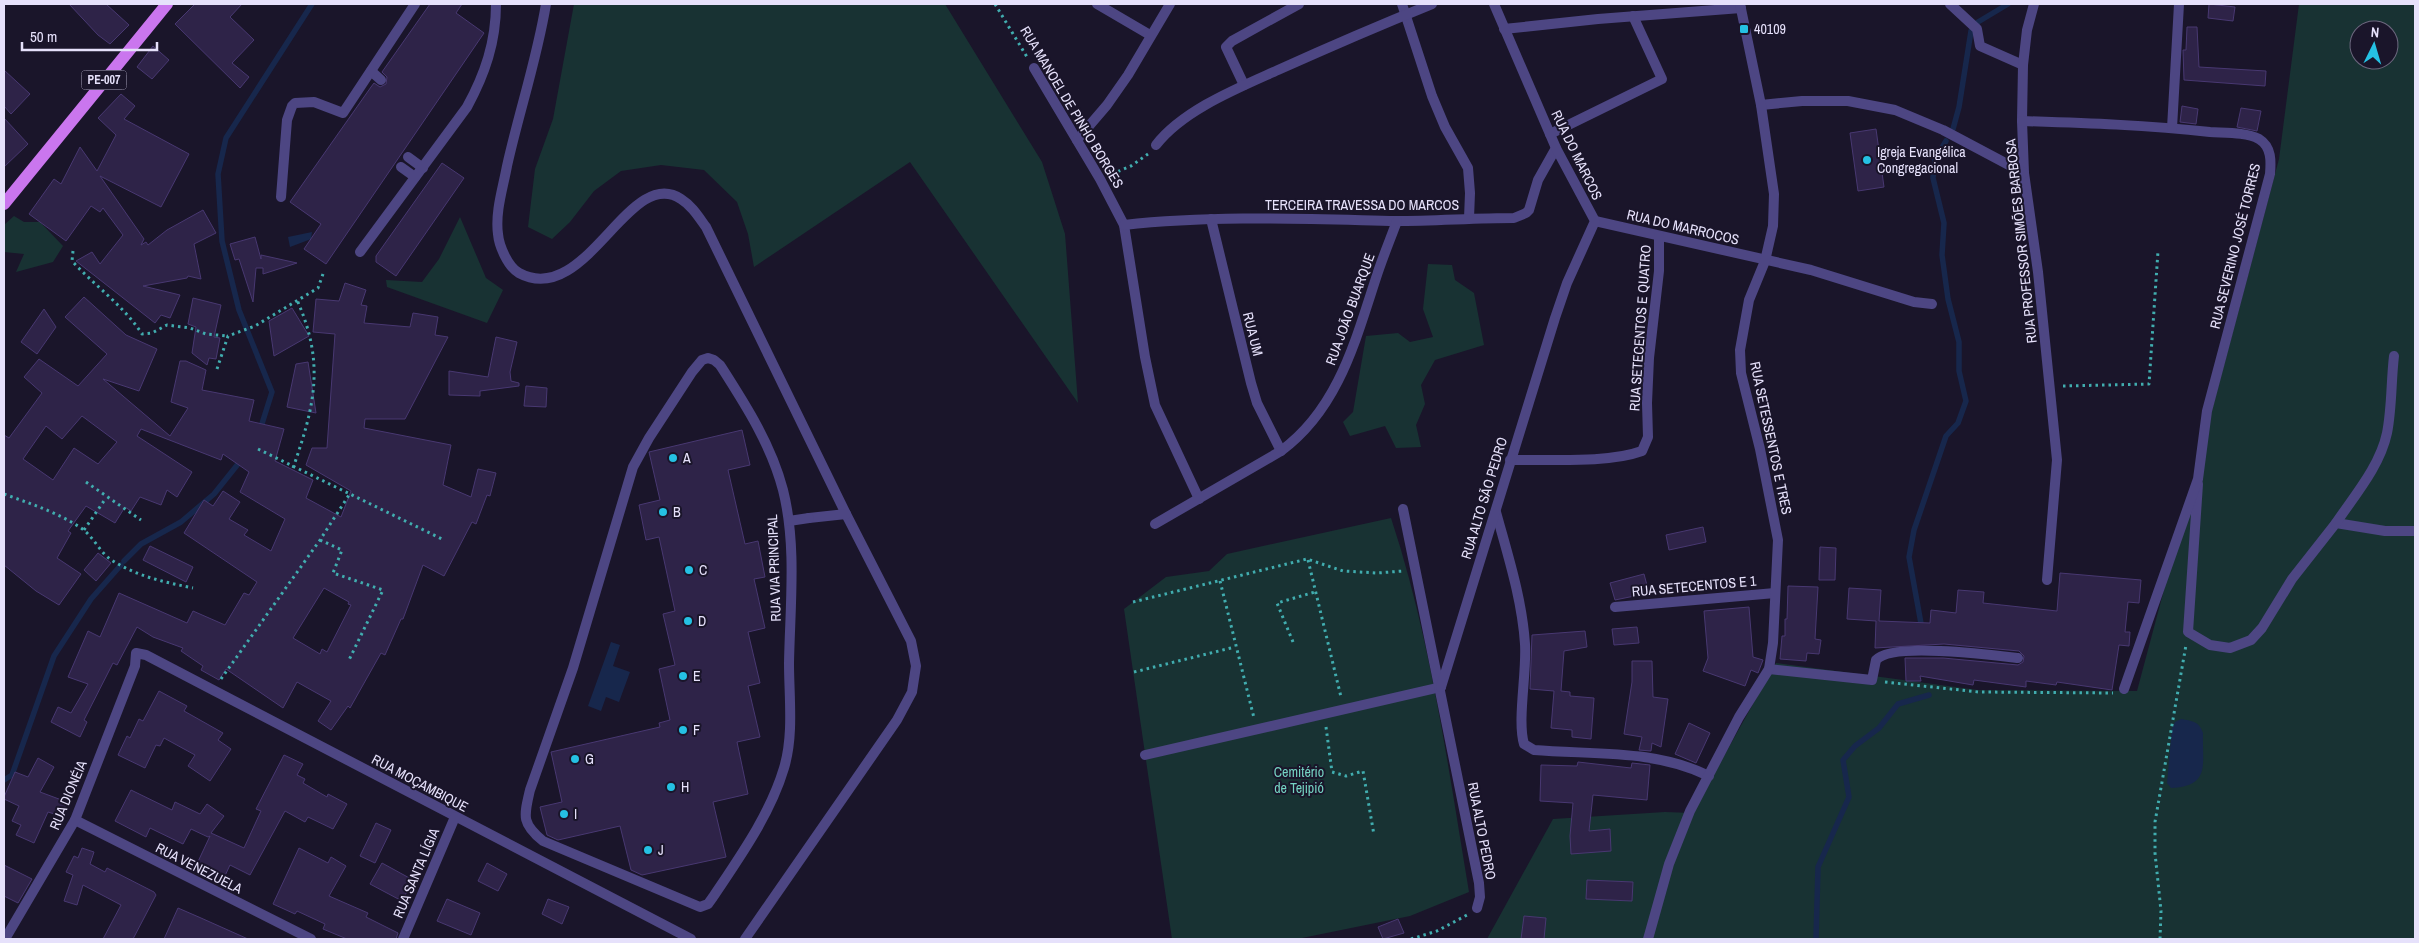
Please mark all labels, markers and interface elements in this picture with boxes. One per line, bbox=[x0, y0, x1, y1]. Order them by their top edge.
scale bar bbox=[22, 20, 158, 52]
place label: 40109 bbox=[1754, 20, 1786, 38]
north arrow bbox=[2349, 20, 2399, 70]
street label: RUA MANOEL DE PINHO BORGES bbox=[1016, 23, 1128, 192]
marker: 40109 bbox=[1738, 23, 1750, 35]
text: N bbox=[2370, 23, 2380, 41]
text: 50 m bbox=[30, 26, 57, 47]
road number: PE-007 bbox=[82, 70, 126, 90]
street label: RUA DO MARCOS bbox=[1548, 107, 1607, 203]
street label: RUA PROFESSOR SIMÕES BARBOSA bbox=[2001, 138, 2041, 344]
place label: Igreja Evangélica Congregacional bbox=[1877, 143, 1966, 177]
marker: Igreja Evangélica Congregacional bbox=[1861, 154, 1873, 166]
street label: RUA SEVERINO JOSÉ TORRES bbox=[2206, 161, 2264, 331]
street label: TERCEIRA TRAVESSA DO MARCOS bbox=[1265, 196, 1459, 214]
street label: RUA DO MARROCOS bbox=[1625, 205, 1741, 249]
street label: RUA SETECENTOS E QUATRO bbox=[1625, 244, 1655, 412]
street label: RUA JOÃO BUARQUE bbox=[1321, 250, 1379, 368]
street label: RUA UM bbox=[1239, 310, 1267, 358]
street label: RUA SETESSENTOS E TRES bbox=[1746, 360, 1796, 516]
street label: RUA ALTO SÃO PEDRO bbox=[1457, 435, 1511, 561]
place label: A bbox=[682, 449, 691, 467]
marker: A bbox=[667, 452, 679, 464]
place label: B bbox=[673, 503, 681, 521]
marker: B bbox=[657, 506, 669, 518]
street label: RUA VIA PRINCIPAL bbox=[763, 513, 785, 622]
place label: C bbox=[699, 561, 707, 579]
marker: C bbox=[683, 564, 695, 576]
street label: RUA SETECENTOS E 1 bbox=[1631, 572, 1758, 600]
place label: D bbox=[698, 612, 706, 630]
marker: D bbox=[682, 615, 694, 627]
place label: E bbox=[693, 667, 701, 685]
marker: E bbox=[677, 670, 689, 682]
place label: F bbox=[693, 721, 700, 739]
marker: F bbox=[677, 724, 689, 736]
street label: RUA MOÇAMBIQUE bbox=[369, 750, 471, 816]
place label: G bbox=[585, 750, 594, 768]
marker: G bbox=[569, 753, 581, 765]
street label: RUA DIONÉIA bbox=[45, 757, 91, 833]
park label: Cemitério de Tejipió bbox=[1274, 763, 1324, 797]
place label: H bbox=[681, 778, 689, 796]
marker: H bbox=[665, 781, 677, 793]
street label: RUA ALTO PEDRO bbox=[1464, 781, 1500, 881]
place label: I bbox=[574, 805, 577, 823]
marker: I bbox=[558, 808, 570, 820]
street label: RUA SANTA LÍGIA bbox=[389, 825, 443, 921]
street label: RUA VENEZUELA bbox=[153, 838, 246, 898]
place label: J bbox=[658, 841, 664, 859]
marker: J bbox=[642, 844, 654, 856]

